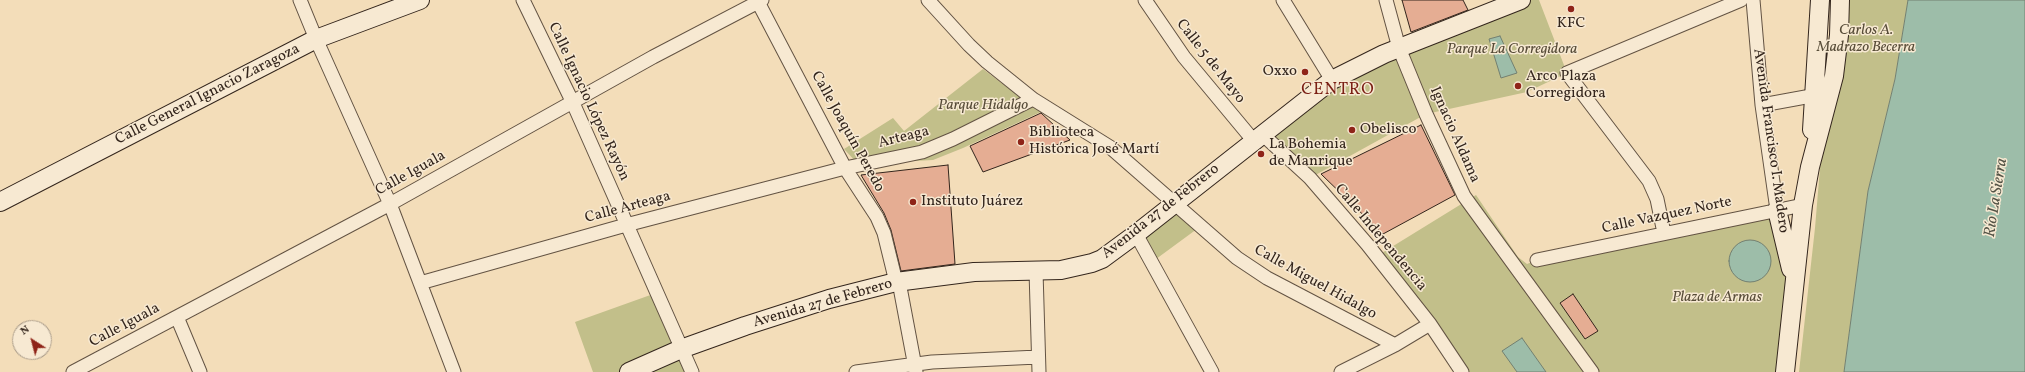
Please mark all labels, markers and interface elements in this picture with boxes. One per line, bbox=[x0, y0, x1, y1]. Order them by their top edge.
marker: KFC bbox=[1566, 4, 1576, 14]
place label: KFC bbox=[1557, 15, 1585, 33]
street label: Calle 5 de Mayo bbox=[1171, 16, 1249, 108]
street label: Calle Ignacio López Rayón bbox=[543, 20, 633, 184]
park label: Carlos A. Madrazo Becerra bbox=[1817, 22, 1915, 57]
street label: Calle General Ignacio Zaragoza bbox=[113, 41, 303, 149]
park label: Parque La Corregidora bbox=[1447, 41, 1577, 59]
street label: Avenida Francisco I. Madero bbox=[1748, 48, 1792, 234]
place label: Oxxo bbox=[1263, 63, 1297, 81]
marker: Oxxo bbox=[1300, 67, 1310, 77]
place label: Arco Plaza Corregidora bbox=[1526, 68, 1606, 103]
street label: Calle Joaquín Peredo bbox=[806, 69, 888, 195]
district label: CENTRO bbox=[1301, 81, 1375, 101]
marker: Arco Plaza Corregidora bbox=[1513, 81, 1523, 91]
street label: Ignacio Aldama bbox=[1425, 84, 1483, 186]
park label: Parque Hidalgo bbox=[938, 97, 1028, 115]
place label: Obelisco bbox=[1360, 121, 1416, 139]
street label: Arteaga bbox=[877, 123, 931, 153]
place label: Biblioteca Histórica José Martí bbox=[1029, 124, 1159, 159]
marker: Obelisco bbox=[1347, 125, 1357, 135]
place label: La Bohemia de Manrique bbox=[1269, 136, 1353, 171]
marker: Biblioteca Histórica José Martí bbox=[1016, 137, 1026, 147]
street label: Calle Iguala bbox=[373, 147, 449, 201]
marker: La Bohemia de Manrique bbox=[1256, 149, 1266, 159]
water label: Río La Sierra bbox=[1981, 157, 2013, 239]
street label: Avenida 27 de Febrero bbox=[1099, 161, 1223, 263]
street label: Calle Independencia bbox=[1330, 181, 1430, 295]
street label: Calle Arteaga bbox=[583, 188, 673, 228]
place label: Instituto Juárez bbox=[921, 193, 1023, 211]
street label: Calle Vazquez Norte bbox=[1600, 193, 1734, 239]
marker: Instituto Juárez bbox=[908, 197, 918, 207]
street label: Calle Miguel Hidalgo bbox=[1251, 242, 1379, 324]
street label: Avenida 27 de Febrero bbox=[751, 275, 895, 333]
park label: Plaza de Armas bbox=[1672, 289, 1762, 307]
street label: Calle Iguala bbox=[87, 300, 163, 352]
north arrow bbox=[12, 320, 52, 360]
text: N bbox=[18, 322, 33, 339]

